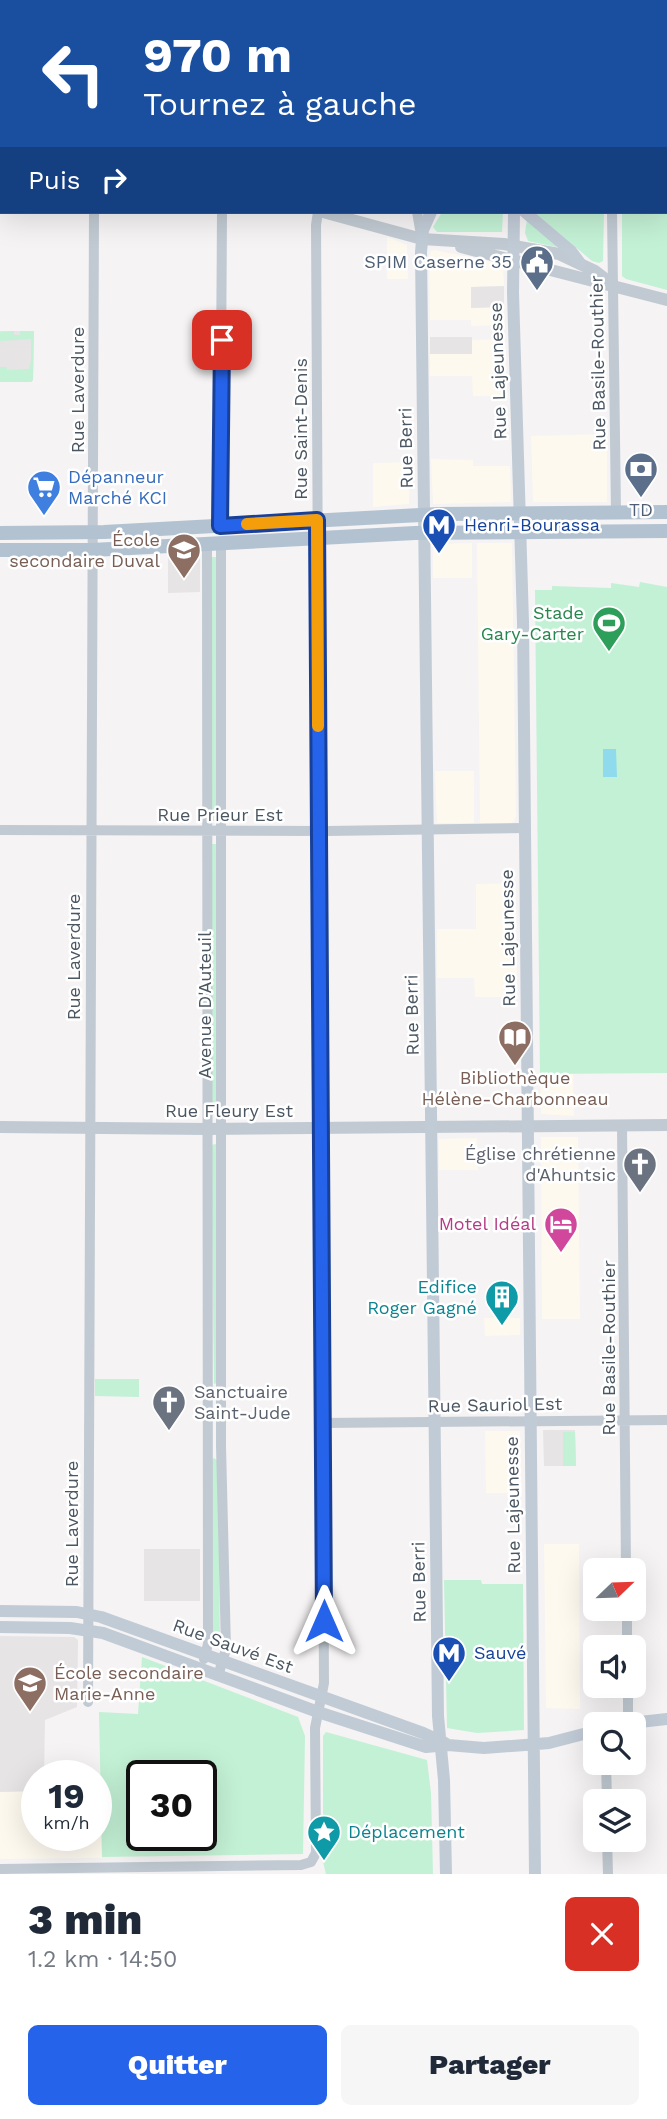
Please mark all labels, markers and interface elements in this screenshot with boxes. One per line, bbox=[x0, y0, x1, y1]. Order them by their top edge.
text: 970 m bbox=[143, 26, 292, 84]
icon: left bbox=[28, 28, 119, 119]
text: Tournez à gauche bbox=[143, 85, 416, 123]
icon: right bbox=[95, 161, 133, 199]
text: Puis bbox=[28, 165, 81, 195]
public building icon: SPIM Caserne 35 bbox=[518, 243, 556, 292]
place label: SPIM Caserne 35 bbox=[364, 251, 512, 272]
street label: Rue Basile-Routhier bbox=[585, 275, 610, 451]
street label: Rue Lajeunesse bbox=[485, 302, 510, 440]
pin bbox=[192, 310, 252, 370]
icon: arrive bbox=[203, 321, 241, 359]
street label: Rue Laverdure bbox=[67, 327, 88, 453]
street label: Rue Saint-Denis bbox=[290, 358, 311, 500]
street label: Rue Berri bbox=[394, 407, 417, 489]
bank icon: TD bbox=[622, 450, 660, 499]
place label: Dépanneur Marché KCI bbox=[68, 466, 167, 508]
supermarket icon: Dépanneur Marché KCI bbox=[25, 468, 63, 517]
place label: TD bbox=[629, 499, 653, 520]
metro station icon: Henri-Bourassa bbox=[420, 506, 458, 555]
place label: Henri-Bourassa bbox=[464, 514, 600, 535]
place label: École secondaire Duval bbox=[9, 529, 160, 571]
school or university icon: École secondaire Duval bbox=[165, 531, 203, 580]
place label: Stade Gary-Carter bbox=[481, 602, 584, 644]
sports icon: Stade Gary-Carter bbox=[590, 604, 628, 653]
street label: Rue Prieur Est bbox=[157, 804, 283, 825]
street label: Rue Lajeunesse bbox=[496, 869, 519, 1007]
street label: Rue Laverdure bbox=[63, 894, 84, 1020]
street label: Avenue D'Auteuil bbox=[194, 931, 215, 1079]
street label: Rue Berri bbox=[400, 974, 423, 1056]
library icon: Bibliothèque Hélène-Charbonneau bbox=[496, 1018, 534, 1067]
place label: Bibliothèque Hélène-Charbonneau bbox=[421, 1067, 609, 1109]
street label: Rue Fleury Est bbox=[165, 1100, 294, 1121]
place label: Église chrétienne d'Ahuntsic bbox=[465, 1143, 616, 1185]
church icon: Église chrétienne d'Ahuntsic bbox=[621, 1145, 659, 1194]
hotel icon: Motel Idéal bbox=[542, 1205, 580, 1254]
place label: Motel Idéal bbox=[439, 1213, 536, 1234]
street label: Rue Basile-Routhier bbox=[598, 1260, 619, 1436]
place label: Edifice Roger Gagné bbox=[367, 1276, 477, 1318]
building icon: Edifice Roger Gagné bbox=[483, 1278, 521, 1327]
place label: Sanctuaire Saint-Jude bbox=[194, 1381, 291, 1423]
church icon: Sanctuaire Saint-Jude bbox=[150, 1383, 188, 1432]
street label: Rue Sauriol Est bbox=[428, 1393, 563, 1416]
street label: Rue Lajeunesse bbox=[501, 1436, 524, 1574]
street label: Rue Laverdure bbox=[61, 1461, 82, 1587]
street label: Rue Berri bbox=[407, 1541, 430, 1623]
north arrow bbox=[583, 1558, 646, 1620]
map controls bbox=[583, 1558, 646, 1852]
position arrow bbox=[287, 1584, 361, 1658]
street label: Rue Sauvé Est bbox=[170, 1614, 297, 1677]
metro station icon: Sauvé bbox=[430, 1634, 468, 1683]
button: sound bbox=[583, 1635, 646, 1698]
place label: Sauvé bbox=[474, 1642, 526, 1663]
place label: École secondaire Marie-Anne bbox=[54, 1662, 204, 1704]
school or university icon: École secondaire Marie-Anne bbox=[11, 1664, 49, 1713]
button: search bbox=[583, 1712, 646, 1775]
speed limit sign: 30 bbox=[126, 1760, 217, 1851]
text: 19 bbox=[48, 1775, 85, 1817]
button: layers bbox=[583, 1789, 646, 1852]
text: km/h bbox=[43, 1812, 90, 1833]
place icon: Déplacement bbox=[305, 1813, 343, 1862]
place label: Déplacement bbox=[348, 1821, 465, 1842]
text: 3 min bbox=[28, 1895, 142, 1944]
button: close bbox=[565, 1897, 639, 1971]
text: 1.2 km · 14:50 bbox=[28, 1946, 177, 1973]
button: Quitter bbox=[28, 2025, 327, 2105]
button: Partager bbox=[341, 2025, 639, 2105]

